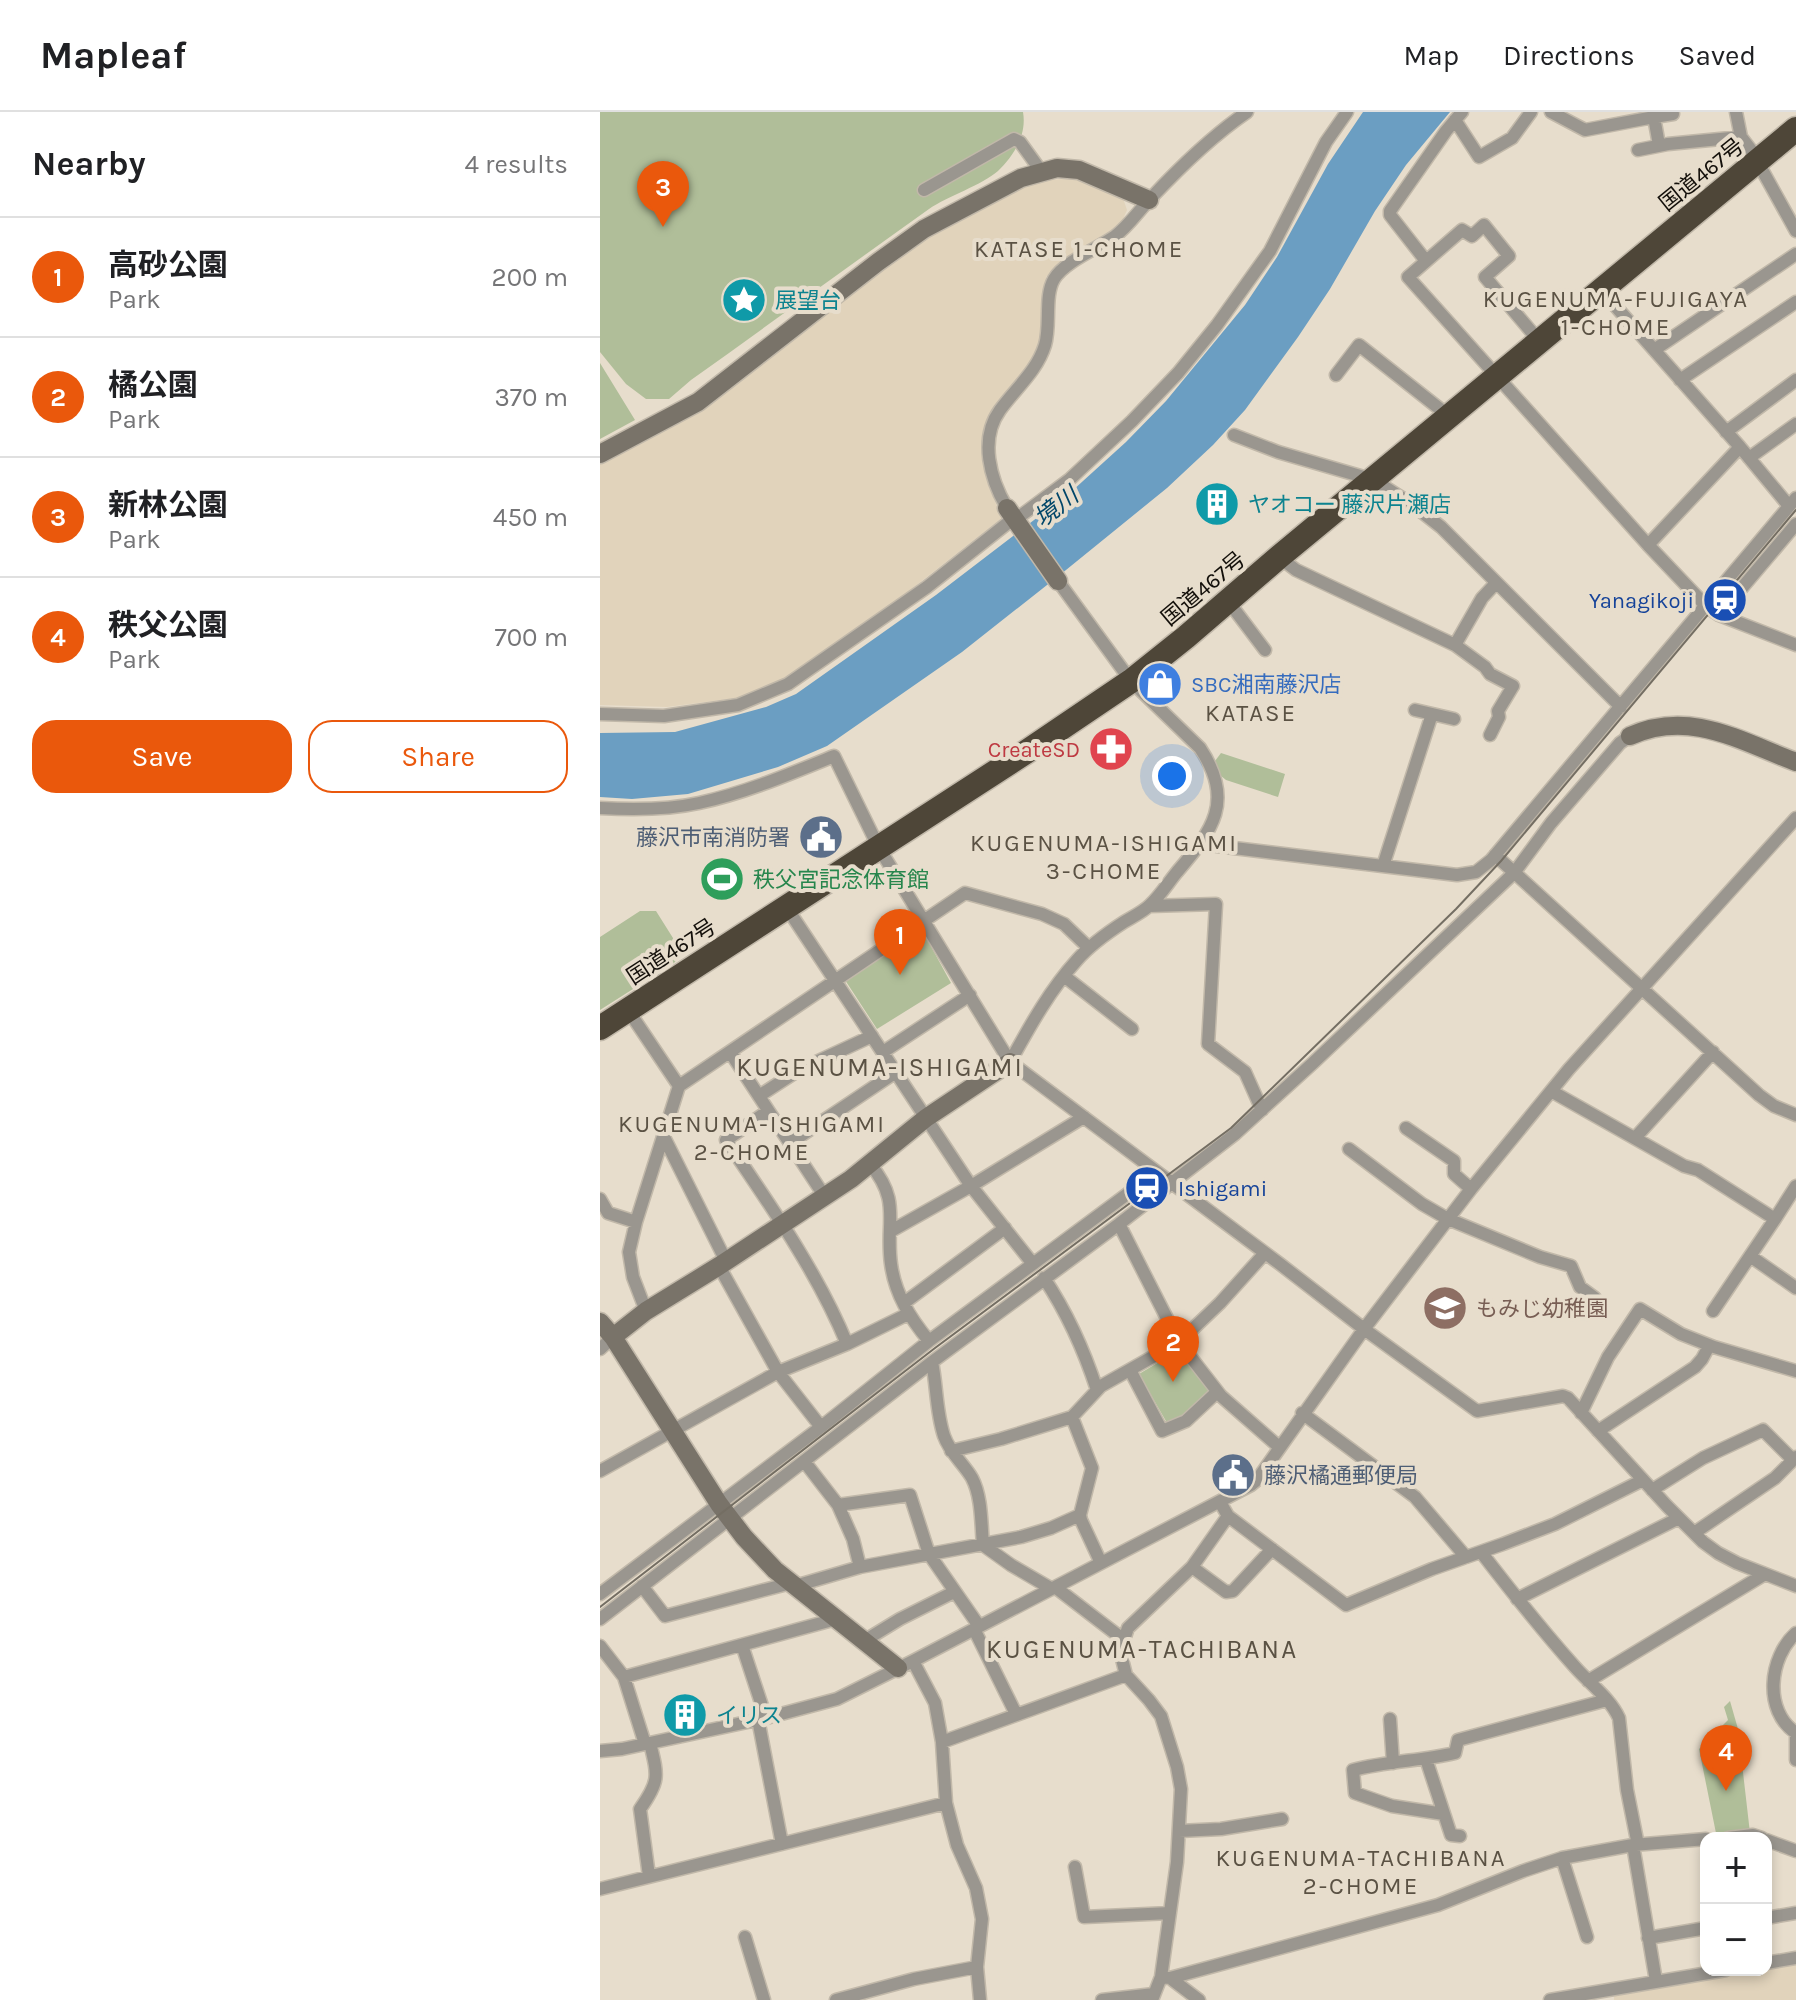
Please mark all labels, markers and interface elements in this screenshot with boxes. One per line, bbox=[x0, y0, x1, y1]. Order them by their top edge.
text: Mapleaf bbox=[40, 33, 187, 78]
text: Map bbox=[1404, 39, 1459, 72]
text: Directions bbox=[1503, 39, 1635, 72]
text: Saved bbox=[1679, 39, 1756, 72]
street label: 国道467号 bbox=[1654, 133, 1749, 217]
text: Nearby bbox=[32, 144, 146, 184]
text: 4 results bbox=[464, 149, 568, 180]
pin: 3 bbox=[637, 161, 689, 227]
district label: KATASE 1-CHOME bbox=[974, 235, 1184, 263]
text: 高砂公園 bbox=[108, 247, 228, 283]
text: 1 bbox=[53, 262, 63, 293]
text: 200 m bbox=[492, 262, 568, 293]
place icon: 展望台 bbox=[720, 276, 768, 324]
text: Park bbox=[108, 284, 161, 315]
district label: KUGENUMA-FUJIGAYA 1-CHOME bbox=[1483, 285, 1749, 341]
place label: 展望台 bbox=[775, 288, 841, 314]
text: 橘公園 bbox=[108, 367, 198, 403]
text: 2 bbox=[50, 382, 66, 413]
text: 370 m bbox=[495, 382, 568, 413]
text: Park bbox=[108, 404, 161, 435]
water label: 境川 bbox=[1028, 479, 1086, 533]
building icon: ヤオコー 藤沢片瀬店 bbox=[1193, 480, 1241, 528]
text: 新林公園 bbox=[108, 487, 228, 523]
place label: ヤオコー 藤沢片瀬店 bbox=[1248, 492, 1451, 518]
text: 3 bbox=[50, 502, 66, 533]
text: 450 m bbox=[493, 502, 568, 533]
text: Park bbox=[108, 524, 161, 555]
street label: 国道467号 bbox=[1157, 546, 1251, 631]
station icon: Yanagikoji bbox=[1701, 576, 1749, 624]
place label: Yanagikoji bbox=[1589, 588, 1694, 614]
text: 秩父公園 bbox=[108, 607, 228, 643]
text: 4 bbox=[50, 622, 66, 653]
text: 700 m bbox=[494, 622, 568, 653]
text: Park bbox=[108, 644, 161, 675]
shop icon: SBC湘南藤沢店 bbox=[1136, 660, 1184, 708]
place label: SBC湘南藤沢店 bbox=[1191, 672, 1341, 698]
district label: KATASE bbox=[1205, 699, 1297, 727]
button: Save bbox=[32, 720, 292, 793]
button: Share bbox=[308, 720, 568, 793]
pharmacy icon: CreateSD bbox=[1087, 725, 1135, 773]
place label: CreateSD bbox=[988, 737, 1080, 763]
your location bbox=[1152, 756, 1192, 796]
public building icon: 藤沢市南消防署 bbox=[797, 813, 845, 861]
place label: 藤沢市南消防署 bbox=[636, 825, 790, 851]
district label: KUGENUMA-ISHIGAMI 3-CHOME bbox=[970, 829, 1238, 885]
sports icon: 秩父宮記念体育館 bbox=[698, 855, 746, 903]
place label: 秩父宮記念体育館 bbox=[753, 867, 929, 893]
pin: 1 bbox=[874, 909, 926, 975]
street label: 国道467号 bbox=[622, 913, 721, 990]
district label: KUGENUMA-ISHIGAMI bbox=[736, 1052, 1024, 1083]
district label: KUGENUMA-ISHIGAMI 2-CHOME bbox=[618, 1110, 886, 1166]
station icon: Ishigami bbox=[1123, 1164, 1171, 1212]
place label: Ishigami bbox=[1178, 1176, 1267, 1202]
school or university icon: もみじ幼稚園 bbox=[1421, 1284, 1469, 1332]
place label: もみじ幼稚園 bbox=[1476, 1296, 1608, 1322]
pin: 2 bbox=[1147, 1316, 1199, 1382]
public building icon: 藤沢橘通郵便局 bbox=[1209, 1451, 1257, 1499]
place label: 藤沢橘通郵便局 bbox=[1264, 1463, 1418, 1489]
district label: KUGENUMA-TACHIBANA bbox=[986, 1634, 1298, 1665]
building icon: イリス bbox=[661, 1691, 709, 1739]
place label: イリス bbox=[716, 1703, 782, 1729]
pin: 4 bbox=[1700, 1725, 1752, 1791]
map controls bbox=[1700, 1832, 1772, 1976]
button: + bbox=[1700, 1832, 1772, 1904]
district label: KUGENUMA-TACHIBANA 2-CHOME bbox=[1216, 1844, 1506, 1900]
button: − bbox=[1700, 1904, 1772, 1976]

